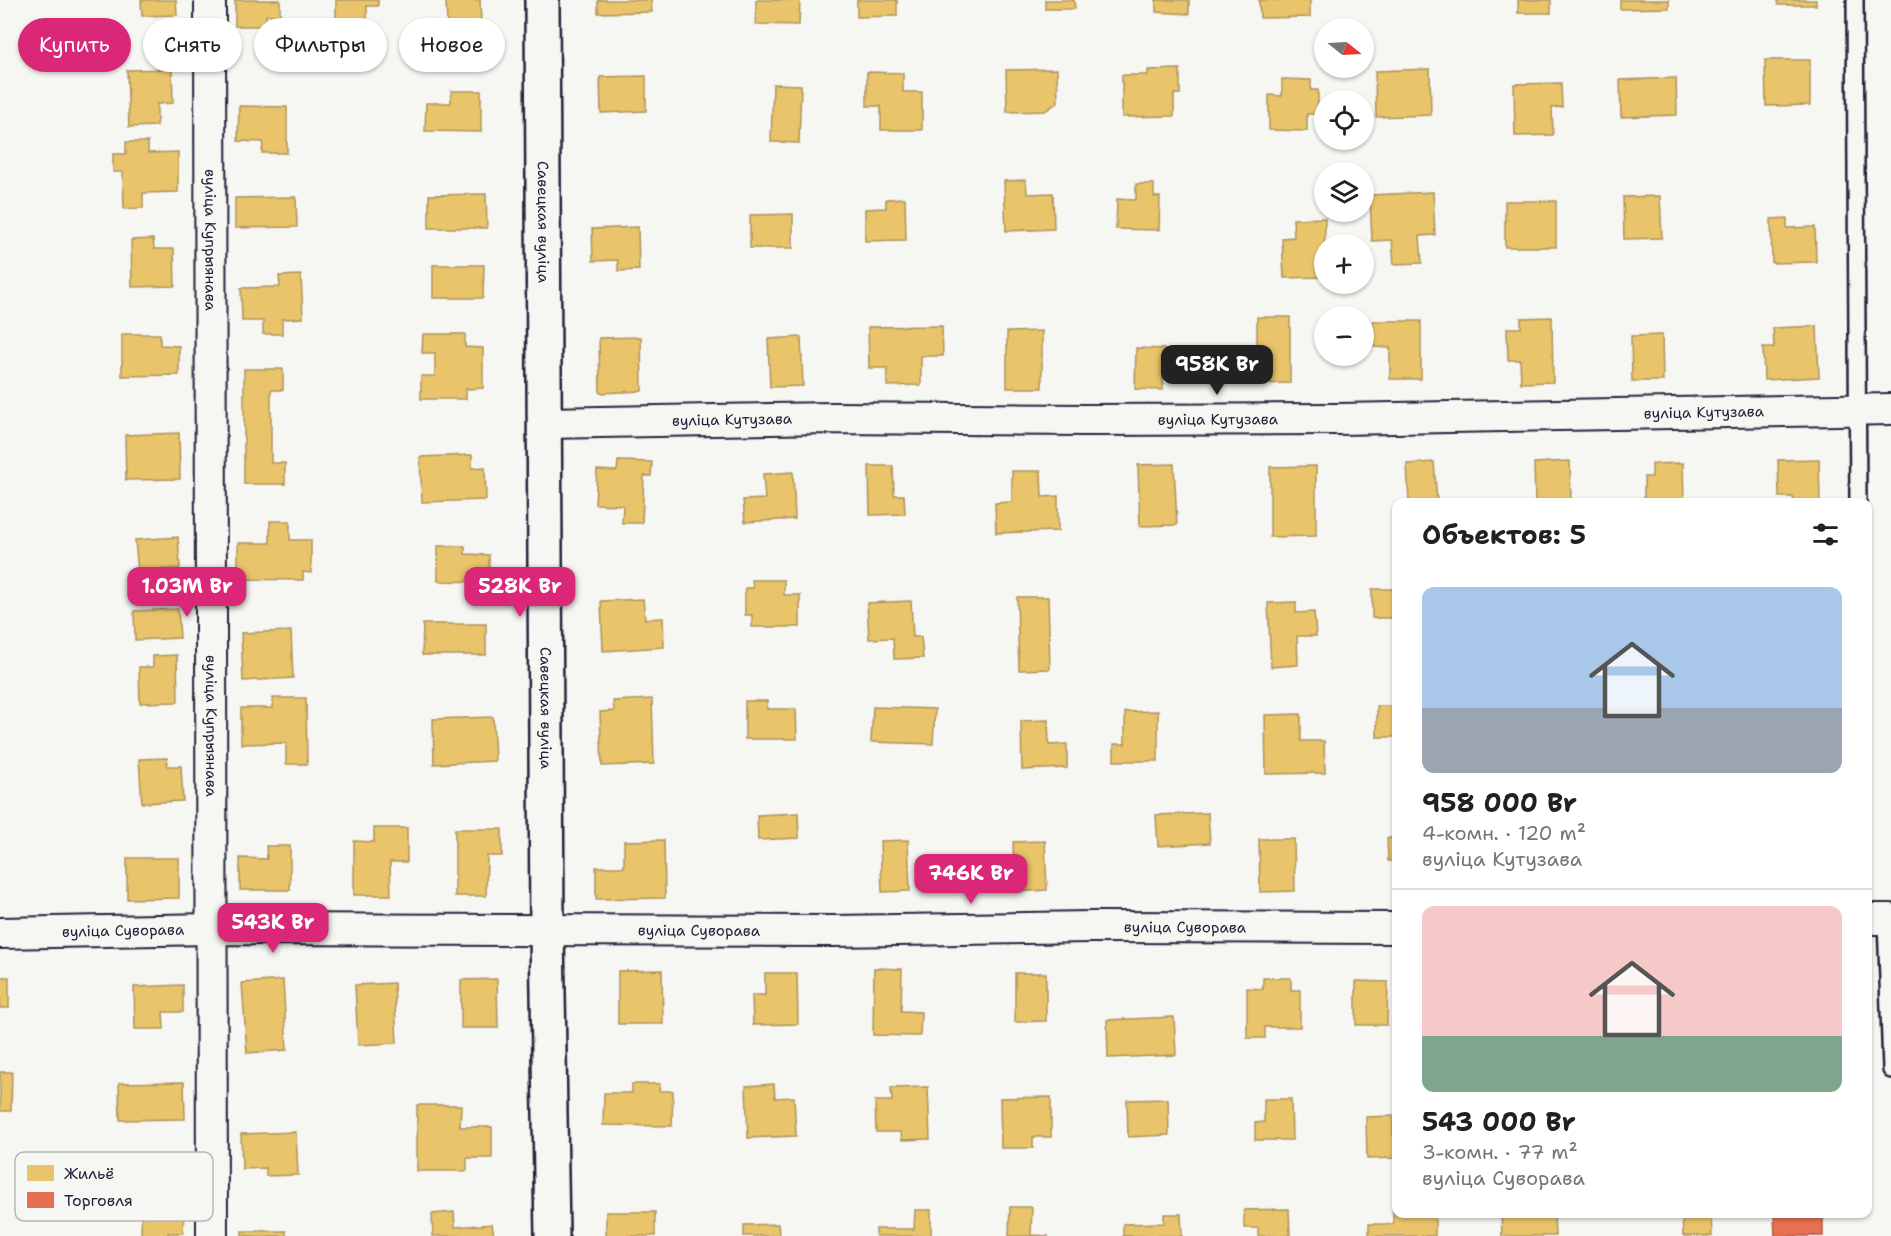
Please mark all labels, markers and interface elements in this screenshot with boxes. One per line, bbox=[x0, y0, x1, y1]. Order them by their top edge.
chip: Купить bbox=[18, 18, 131, 72]
chip: Снять bbox=[143, 18, 242, 72]
chip: Фильтры bbox=[254, 18, 387, 72]
chip: Новое bbox=[399, 18, 505, 72]
north arrow bbox=[1314, 18, 1374, 78]
map controls bbox=[1314, 18, 1374, 366]
button: locate bbox=[1314, 90, 1374, 150]
street label: Савецкая вуліца bbox=[533, 161, 554, 284]
button: layers bbox=[1314, 162, 1374, 222]
street label: вуліца Купрыянава bbox=[200, 169, 221, 312]
button: + bbox=[1314, 234, 1374, 294]
button: − bbox=[1314, 306, 1374, 366]
pin: 958K Br bbox=[1162, 345, 1272, 396]
text: 958K Br bbox=[1175, 351, 1259, 377]
street label: вуліца Кутузава bbox=[1644, 401, 1765, 423]
street label: вуліца Кутузава bbox=[672, 409, 793, 431]
street label: вуліца Кутузава bbox=[1158, 409, 1279, 430]
text: Объектов: 5 bbox=[1422, 517, 1586, 552]
icon: filters bbox=[1809, 518, 1842, 551]
pin: 1.03M Br bbox=[125, 567, 249, 618]
pin: 528K Br bbox=[465, 567, 575, 618]
text: 1.03M Br bbox=[141, 573, 233, 599]
text: 528K Br bbox=[478, 573, 562, 599]
icon: home bbox=[1578, 626, 1686, 734]
street label: Савецкая вуліца bbox=[535, 647, 556, 770]
street label: вуліца Купрыянава bbox=[201, 655, 221, 798]
text: 958 000 Br bbox=[1422, 785, 1577, 820]
text: 4-комн. · 120 m² bbox=[1422, 820, 1586, 846]
text: вуліца Кутузава bbox=[1422, 846, 1582, 872]
pin: 746K Br bbox=[916, 854, 1026, 905]
text: 746K Br bbox=[928, 860, 1014, 886]
pin: 543K Br bbox=[218, 903, 328, 954]
text: 543K Br bbox=[231, 909, 315, 935]
street label: вуліца Суворава bbox=[1124, 917, 1247, 938]
street label: вуліца Суворава bbox=[62, 919, 185, 942]
street label: вуліца Суворава bbox=[638, 920, 761, 941]
icon: home bbox=[1578, 945, 1686, 1053]
text: 543 000 Br bbox=[1422, 1104, 1576, 1139]
text: 3-комн. · 77 m² bbox=[1422, 1139, 1578, 1165]
legend bbox=[15, 1152, 213, 1221]
text: Жильё bbox=[64, 1163, 114, 1184]
text: вуліца Суворава bbox=[1422, 1165, 1585, 1191]
text: Торговля bbox=[64, 1190, 133, 1211]

